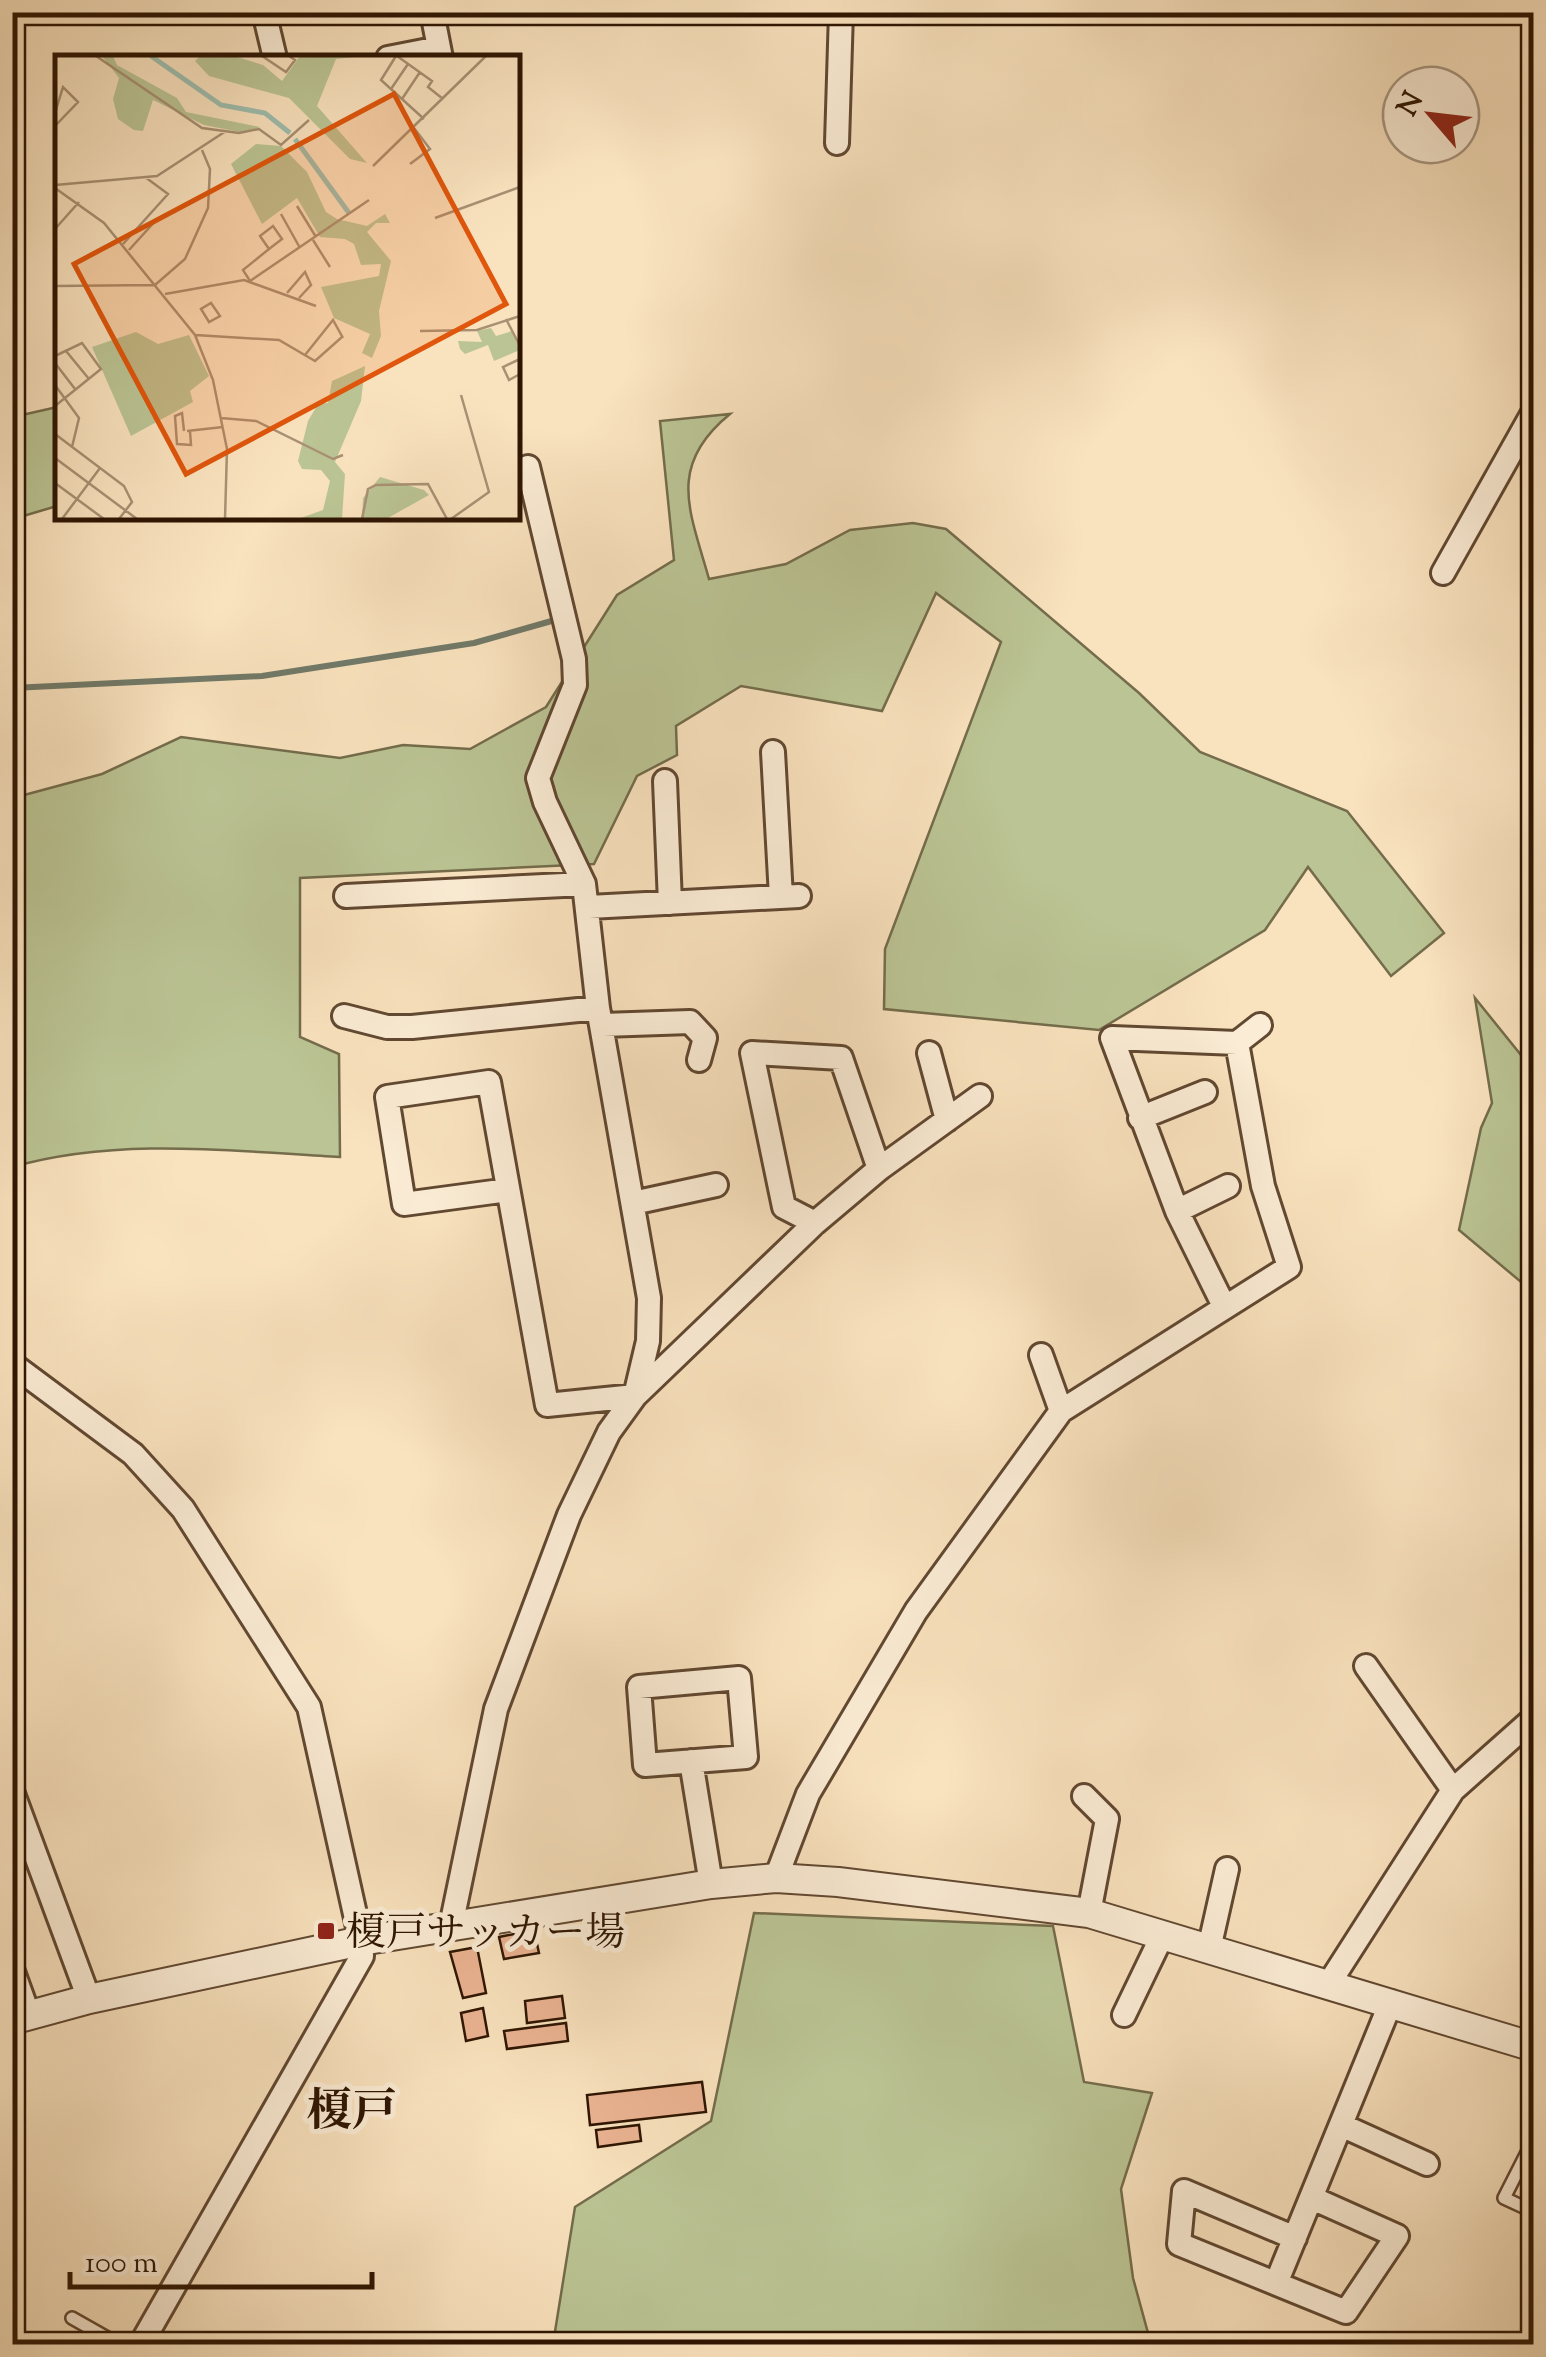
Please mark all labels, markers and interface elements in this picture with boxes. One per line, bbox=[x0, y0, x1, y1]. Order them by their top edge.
inset map bbox=[55, 55, 520, 520]
north arrow bbox=[1381, 65, 1481, 165]
text: N bbox=[1389, 85, 1434, 124]
place label: 榎戸サッカー場 bbox=[346, 1907, 625, 1964]
marker: 榎戸サッカー場 bbox=[315, 1920, 337, 1942]
district label: 榎戸 bbox=[307, 2082, 397, 2147]
scale bar bbox=[70, 2227, 372, 2289]
text: 100 m bbox=[85, 2243, 158, 2286]

